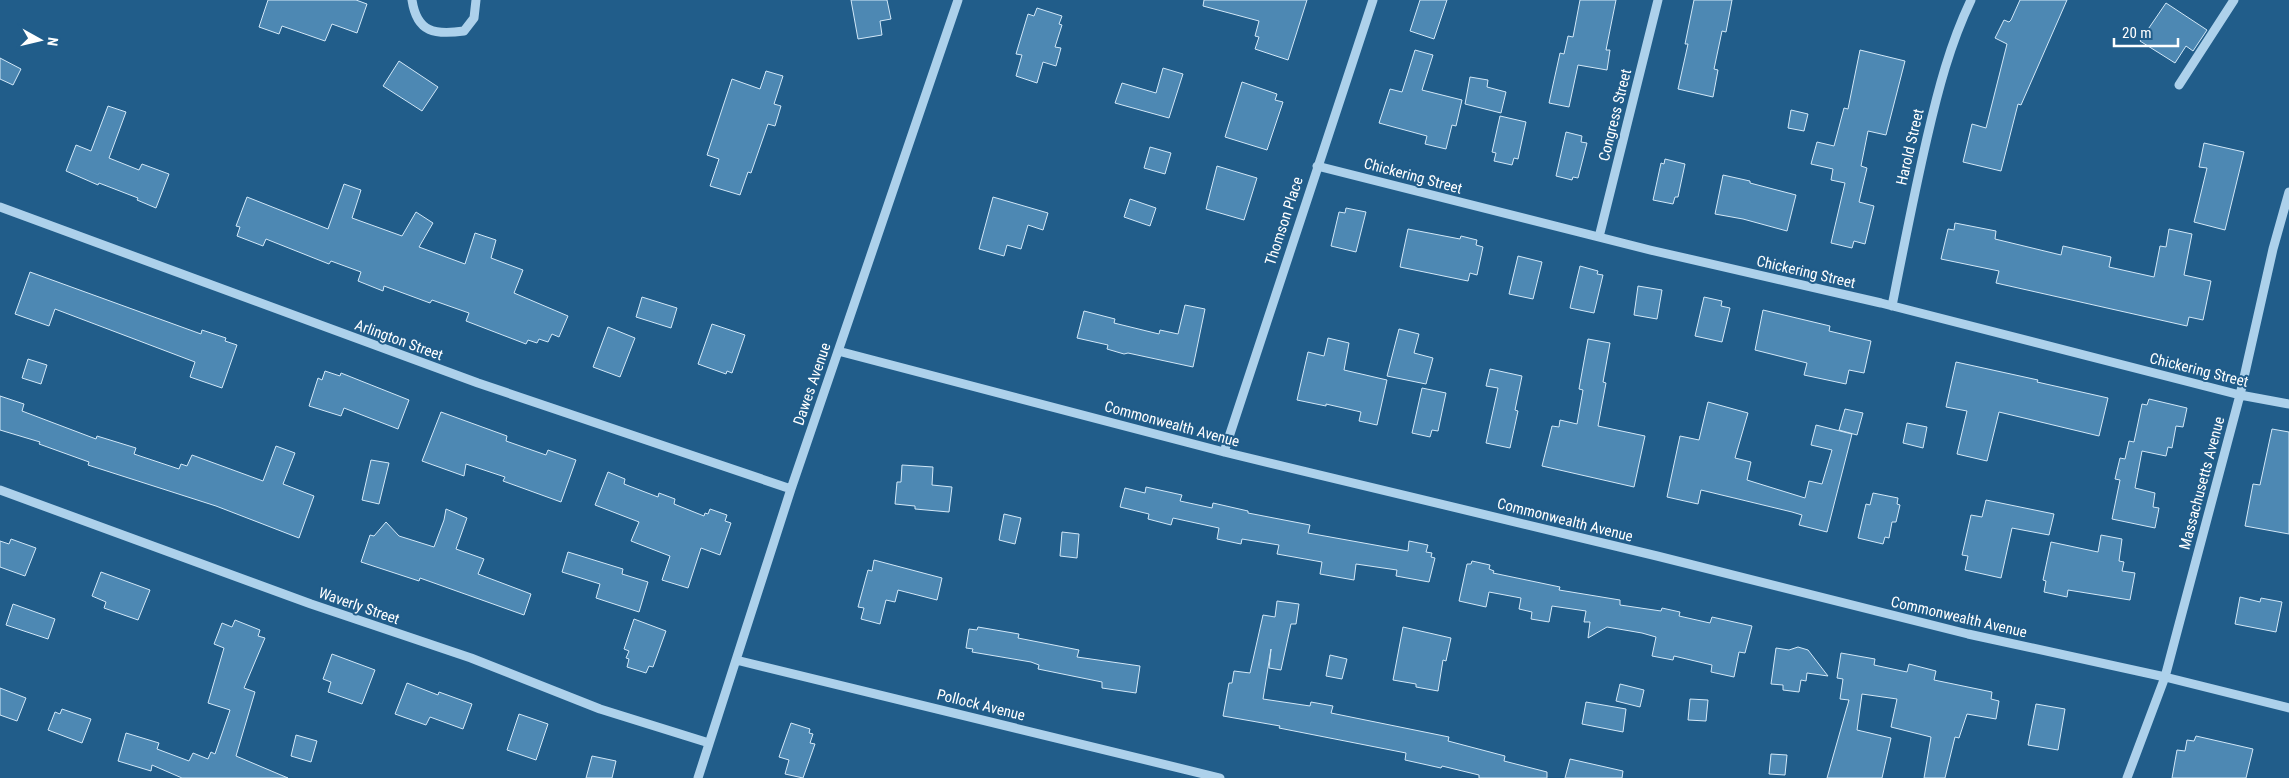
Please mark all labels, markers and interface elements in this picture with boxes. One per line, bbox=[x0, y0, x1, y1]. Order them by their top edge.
north arrow bbox=[15, 15, 65, 65]
scale bar bbox=[2114, 15, 2178, 47]
text: 20 m bbox=[2122, 24, 2152, 42]
text: N bbox=[44, 36, 61, 47]
street label: Congress Street bbox=[1595, 67, 1635, 163]
street label: Harold Street bbox=[1892, 107, 1928, 187]
street label: Chickering Street bbox=[1362, 154, 1464, 198]
street label: Thomson Place bbox=[1261, 175, 1307, 267]
street label: Chickering Street bbox=[1755, 252, 1857, 292]
street label: Arlington Street bbox=[352, 316, 446, 364]
street label: Dawes Avenue bbox=[789, 340, 835, 428]
street label: Chickering Street bbox=[2148, 349, 2250, 391]
street label: Commonwealth Avenue bbox=[1102, 397, 1242, 451]
street label: Massachusetts Avenue bbox=[2176, 414, 2228, 552]
street label: Commonwealth Avenue bbox=[1495, 494, 1635, 546]
street label: Waverly Street bbox=[316, 584, 402, 628]
street label: Commonwealth Avenue bbox=[1889, 593, 2029, 641]
street label: Pollock Avenue bbox=[935, 685, 1027, 725]

